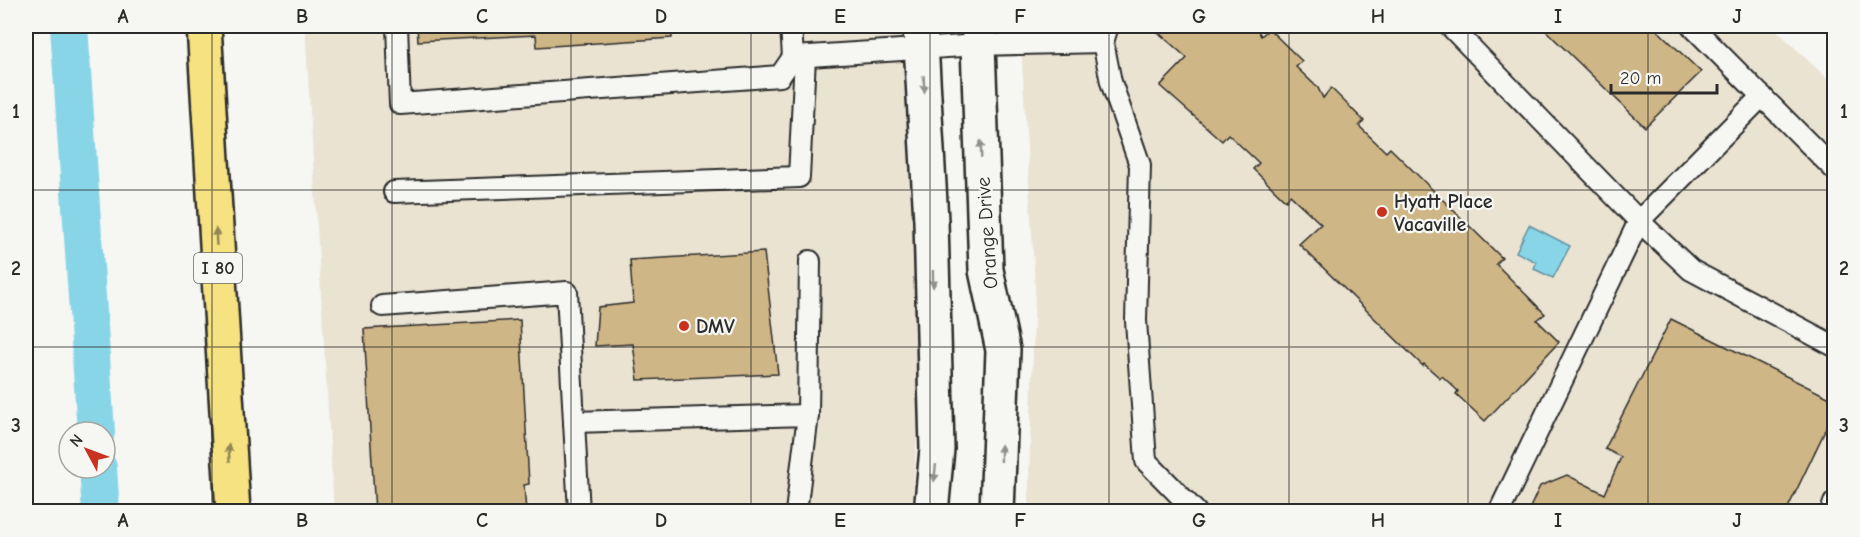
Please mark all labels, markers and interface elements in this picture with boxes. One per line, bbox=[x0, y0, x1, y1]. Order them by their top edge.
text: A bbox=[117, 5, 129, 28]
text: B bbox=[296, 5, 308, 28]
text: C bbox=[476, 5, 488, 28]
text: D bbox=[655, 5, 667, 28]
text: E bbox=[834, 5, 846, 28]
text: F bbox=[1014, 5, 1026, 28]
text: G bbox=[1192, 5, 1206, 28]
text: H bbox=[1371, 5, 1385, 28]
text: I bbox=[1554, 5, 1562, 28]
text: J bbox=[1732, 5, 1742, 28]
scale bar bbox=[1611, 57, 1718, 95]
text: 20 m bbox=[1620, 68, 1661, 89]
one-way arrow bbox=[920, 74, 929, 93]
text: 1 bbox=[12, 100, 20, 123]
text: 1 bbox=[1840, 100, 1848, 123]
one-way arrow bbox=[977, 139, 986, 158]
street label: Orange Drive bbox=[972, 176, 1002, 290]
place label: Hyatt Place Vacaville bbox=[1394, 190, 1493, 236]
marker: Hyatt Place Vacaville bbox=[1375, 205, 1389, 219]
one-way arrow bbox=[212, 228, 221, 247]
road number: I 80 bbox=[194, 253, 242, 283]
text: 2 bbox=[11, 257, 21, 280]
text: 2 bbox=[1839, 257, 1849, 280]
one-way arrow bbox=[928, 269, 938, 288]
place label: DMV bbox=[696, 315, 735, 338]
marker: DMV bbox=[677, 319, 691, 333]
text: 3 bbox=[11, 414, 21, 437]
text: 3 bbox=[1839, 414, 1849, 437]
north arrow bbox=[57, 420, 117, 480]
text: N bbox=[66, 431, 87, 451]
one-way arrow bbox=[225, 444, 234, 463]
one-way arrow bbox=[996, 444, 1005, 463]
one-way arrow bbox=[930, 464, 939, 483]
text: A bbox=[117, 509, 129, 532]
text: B bbox=[296, 509, 308, 532]
text: C bbox=[476, 509, 488, 532]
text: D bbox=[655, 509, 667, 532]
text: E bbox=[834, 509, 846, 532]
text: F bbox=[1014, 509, 1026, 532]
text: G bbox=[1192, 509, 1206, 532]
text: H bbox=[1371, 509, 1385, 532]
text: I bbox=[1554, 509, 1562, 532]
text: J bbox=[1732, 509, 1742, 532]

